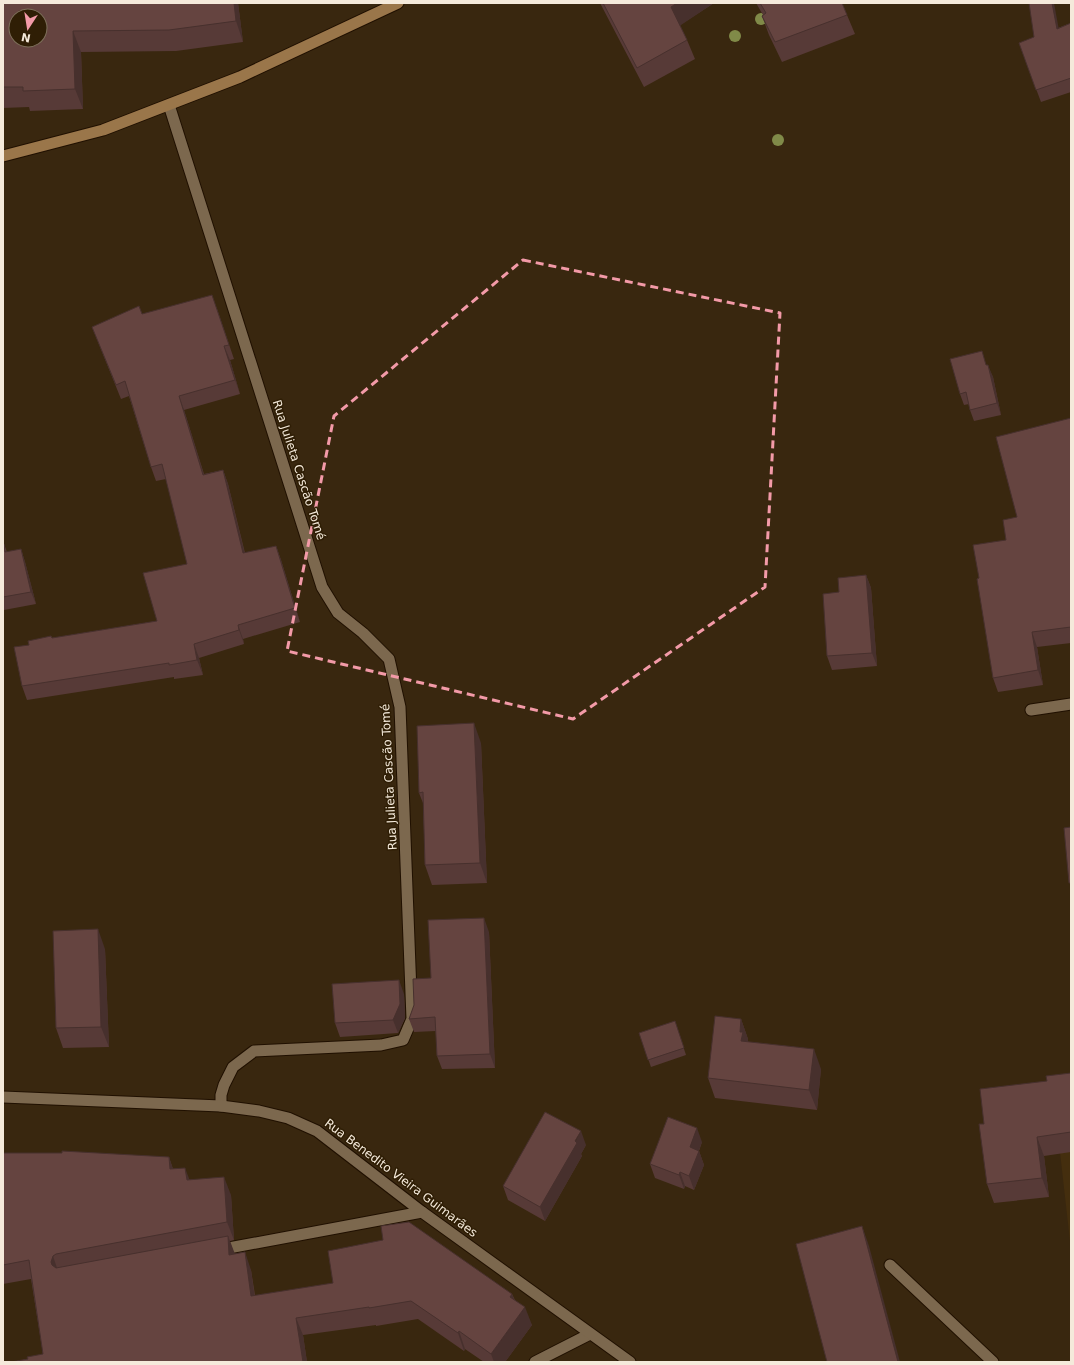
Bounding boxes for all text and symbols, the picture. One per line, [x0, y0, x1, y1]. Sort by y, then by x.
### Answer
north arrow [8, 8, 48, 48]
text: N [20, 30, 32, 45]
street label: Rua Julieta Cascão Tomé [270, 398, 328, 542]
street label: Rua Julieta Cascão Tomé [378, 704, 400, 850]
street label: Rua Benedito Vieira Guimarães [322, 1116, 480, 1240]

